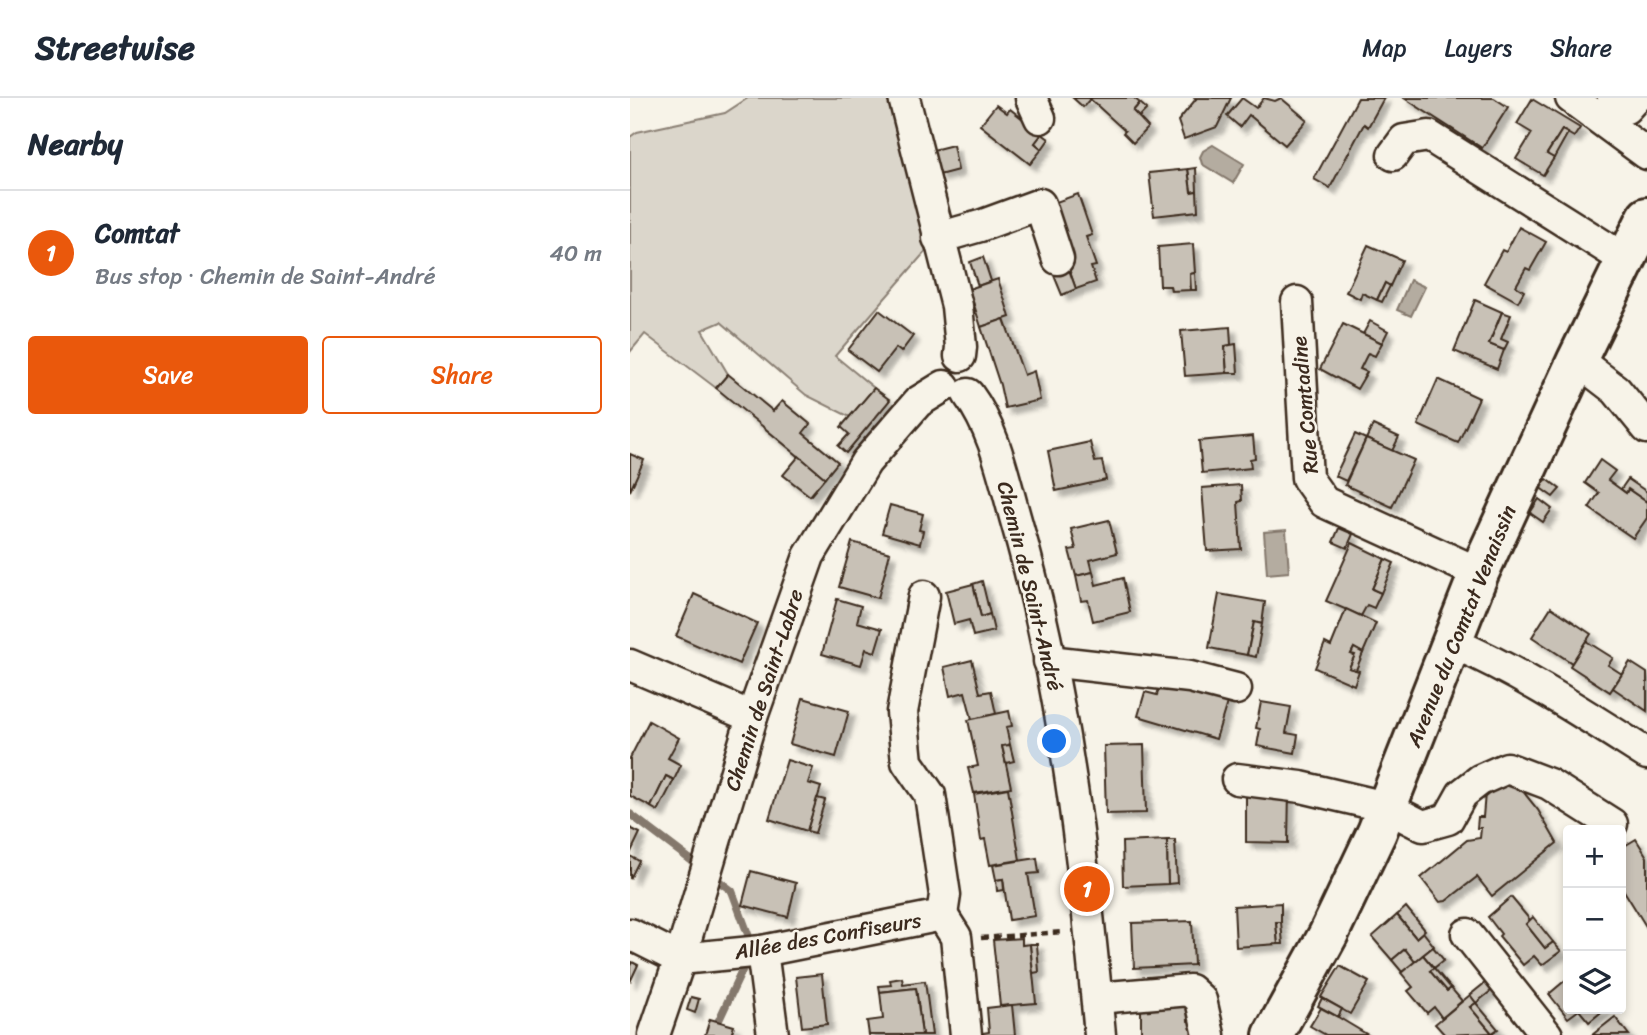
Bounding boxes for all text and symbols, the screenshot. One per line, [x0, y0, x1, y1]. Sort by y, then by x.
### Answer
text: Streetwise [35, 19, 195, 77]
text: Map [1362, 27, 1407, 69]
text: Layers [1445, 27, 1512, 69]
text: Share [1550, 27, 1612, 69]
text: Nearby [28, 117, 123, 171]
text: Comtat [95, 210, 179, 256]
text: 1 [46, 233, 56, 274]
text: 40 m [549, 233, 602, 274]
text: Bus stop · Chemin de Saint-André [95, 256, 436, 297]
street label: Rue Comtadine [1280, 335, 1330, 475]
button: Save [28, 336, 308, 414]
button: Share [322, 336, 602, 414]
street label: Chemin de Saint-André [986, 477, 1074, 695]
street label: Avenue du Comtat Venaissin [1395, 499, 1527, 754]
street label: Chemin de Saint-Labre [713, 584, 815, 796]
your location [1037, 724, 1071, 758]
map controls [1563, 825, 1626, 1014]
button: + [1563, 825, 1626, 888]
pin: 1 [1064, 863, 1110, 915]
button: − [1563, 888, 1626, 951]
street label: Allée des Confiseurs [731, 901, 925, 971]
button: layers [1563, 951, 1626, 1014]

